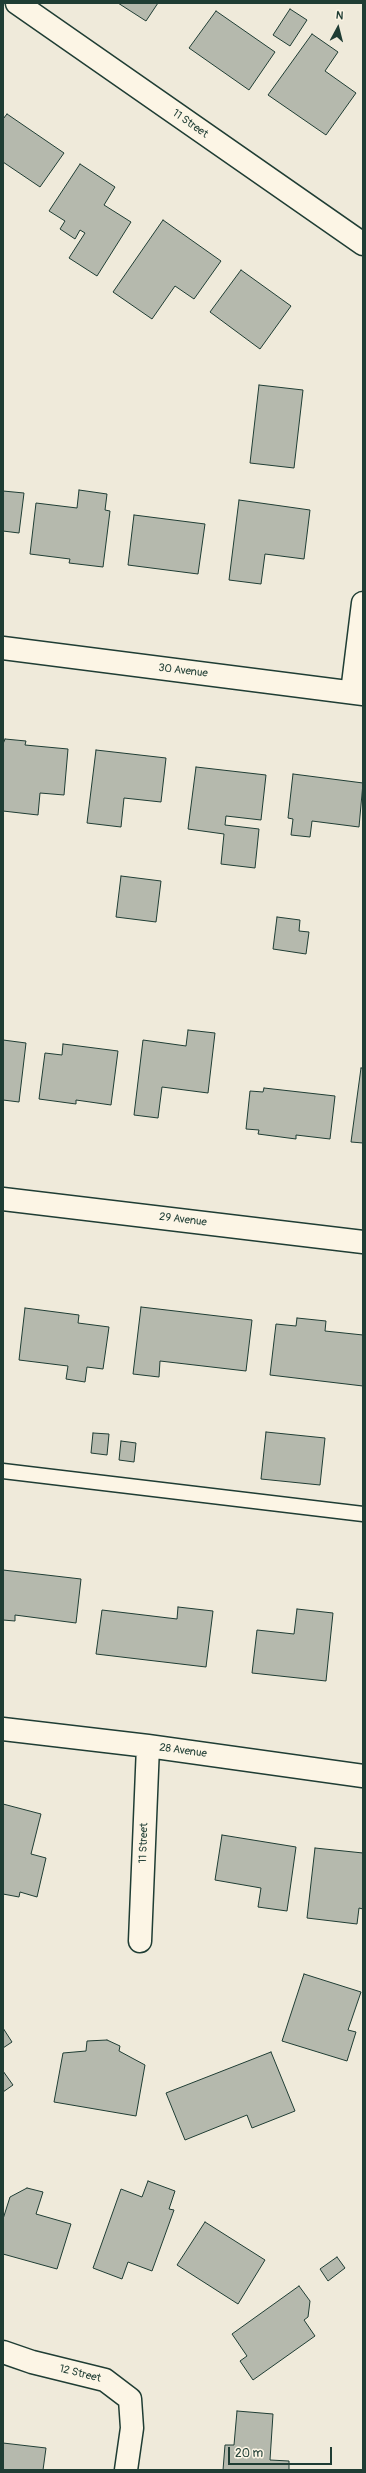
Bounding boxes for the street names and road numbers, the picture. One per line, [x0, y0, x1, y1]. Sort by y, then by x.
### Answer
street label: 11 Street [169, 107, 211, 141]
street label: 30 Avenue [157, 661, 209, 681]
street label: 29 Avenue [158, 1211, 208, 1229]
street label: 28 Avenue [158, 1741, 208, 1761]
street label: 11 Street [137, 1822, 151, 1864]
street label: 12 Street [58, 2362, 102, 2386]

